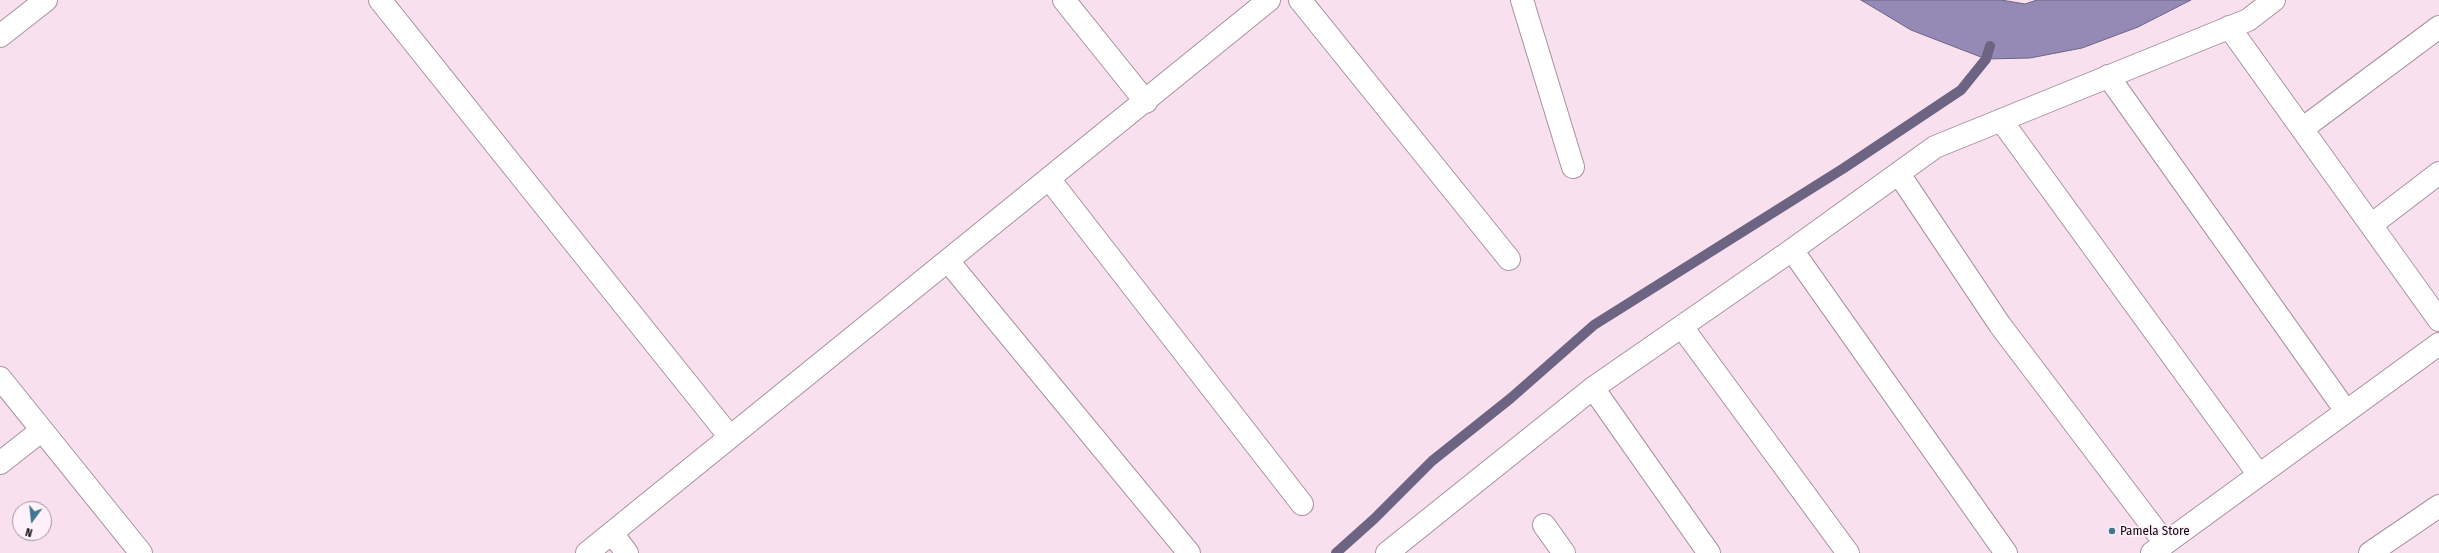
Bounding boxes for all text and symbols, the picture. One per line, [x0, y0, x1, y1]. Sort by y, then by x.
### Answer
north arrow [12, 501, 52, 541]
place label: Pamela Store [2120, 523, 2190, 539]
text: N [24, 525, 34, 539]
marker: Pamela Store [2107, 526, 2117, 536]

